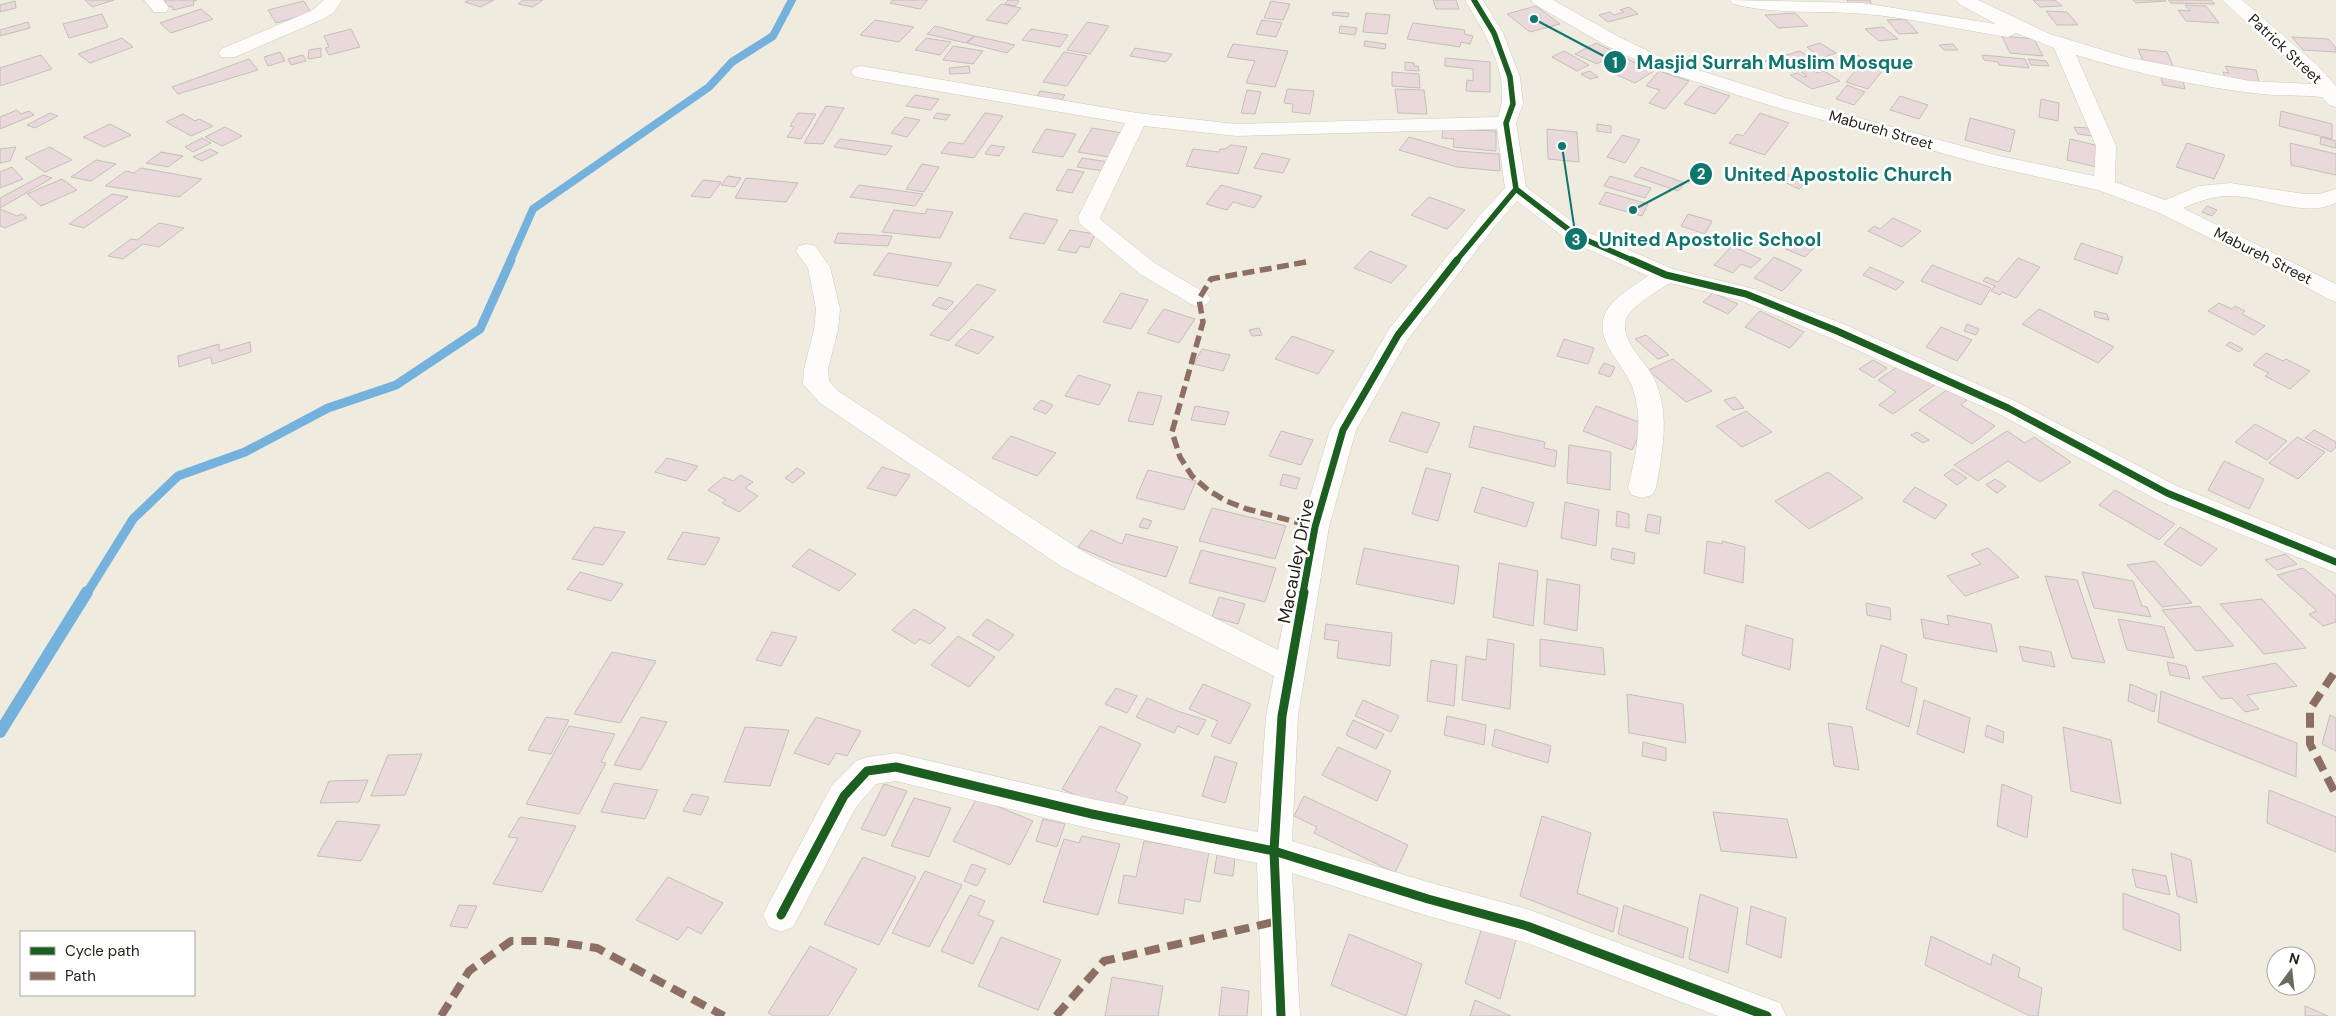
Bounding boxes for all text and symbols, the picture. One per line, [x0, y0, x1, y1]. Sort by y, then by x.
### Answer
street label: Patrick Street [2244, 10, 2326, 88]
callout: Masjid Surrah Muslim Mosque [1602, 45, 1924, 79]
text: Masjid Surrah Muslim Mosque [1637, 50, 1913, 75]
text: 1 [1612, 53, 1618, 73]
street label: Mabureh Street [1826, 106, 1936, 154]
callout: United Apostolic Church [1689, 157, 1962, 191]
text: United Apostolic Church [1724, 162, 1952, 187]
text: 2 [1697, 164, 1706, 184]
callout: United Apostolic School [1564, 222, 1831, 256]
street label: Mabureh Street [2210, 223, 2316, 289]
text: United Apostolic School [1599, 227, 1821, 252]
text: 3 [1571, 230, 1581, 250]
street label: Macauley Drive [1272, 497, 1320, 625]
legend [20, 931, 195, 996]
text: Cycle path [65, 941, 140, 961]
north arrow [2266, 946, 2316, 996]
text: N [2287, 948, 2302, 968]
text: Path [65, 966, 96, 986]

